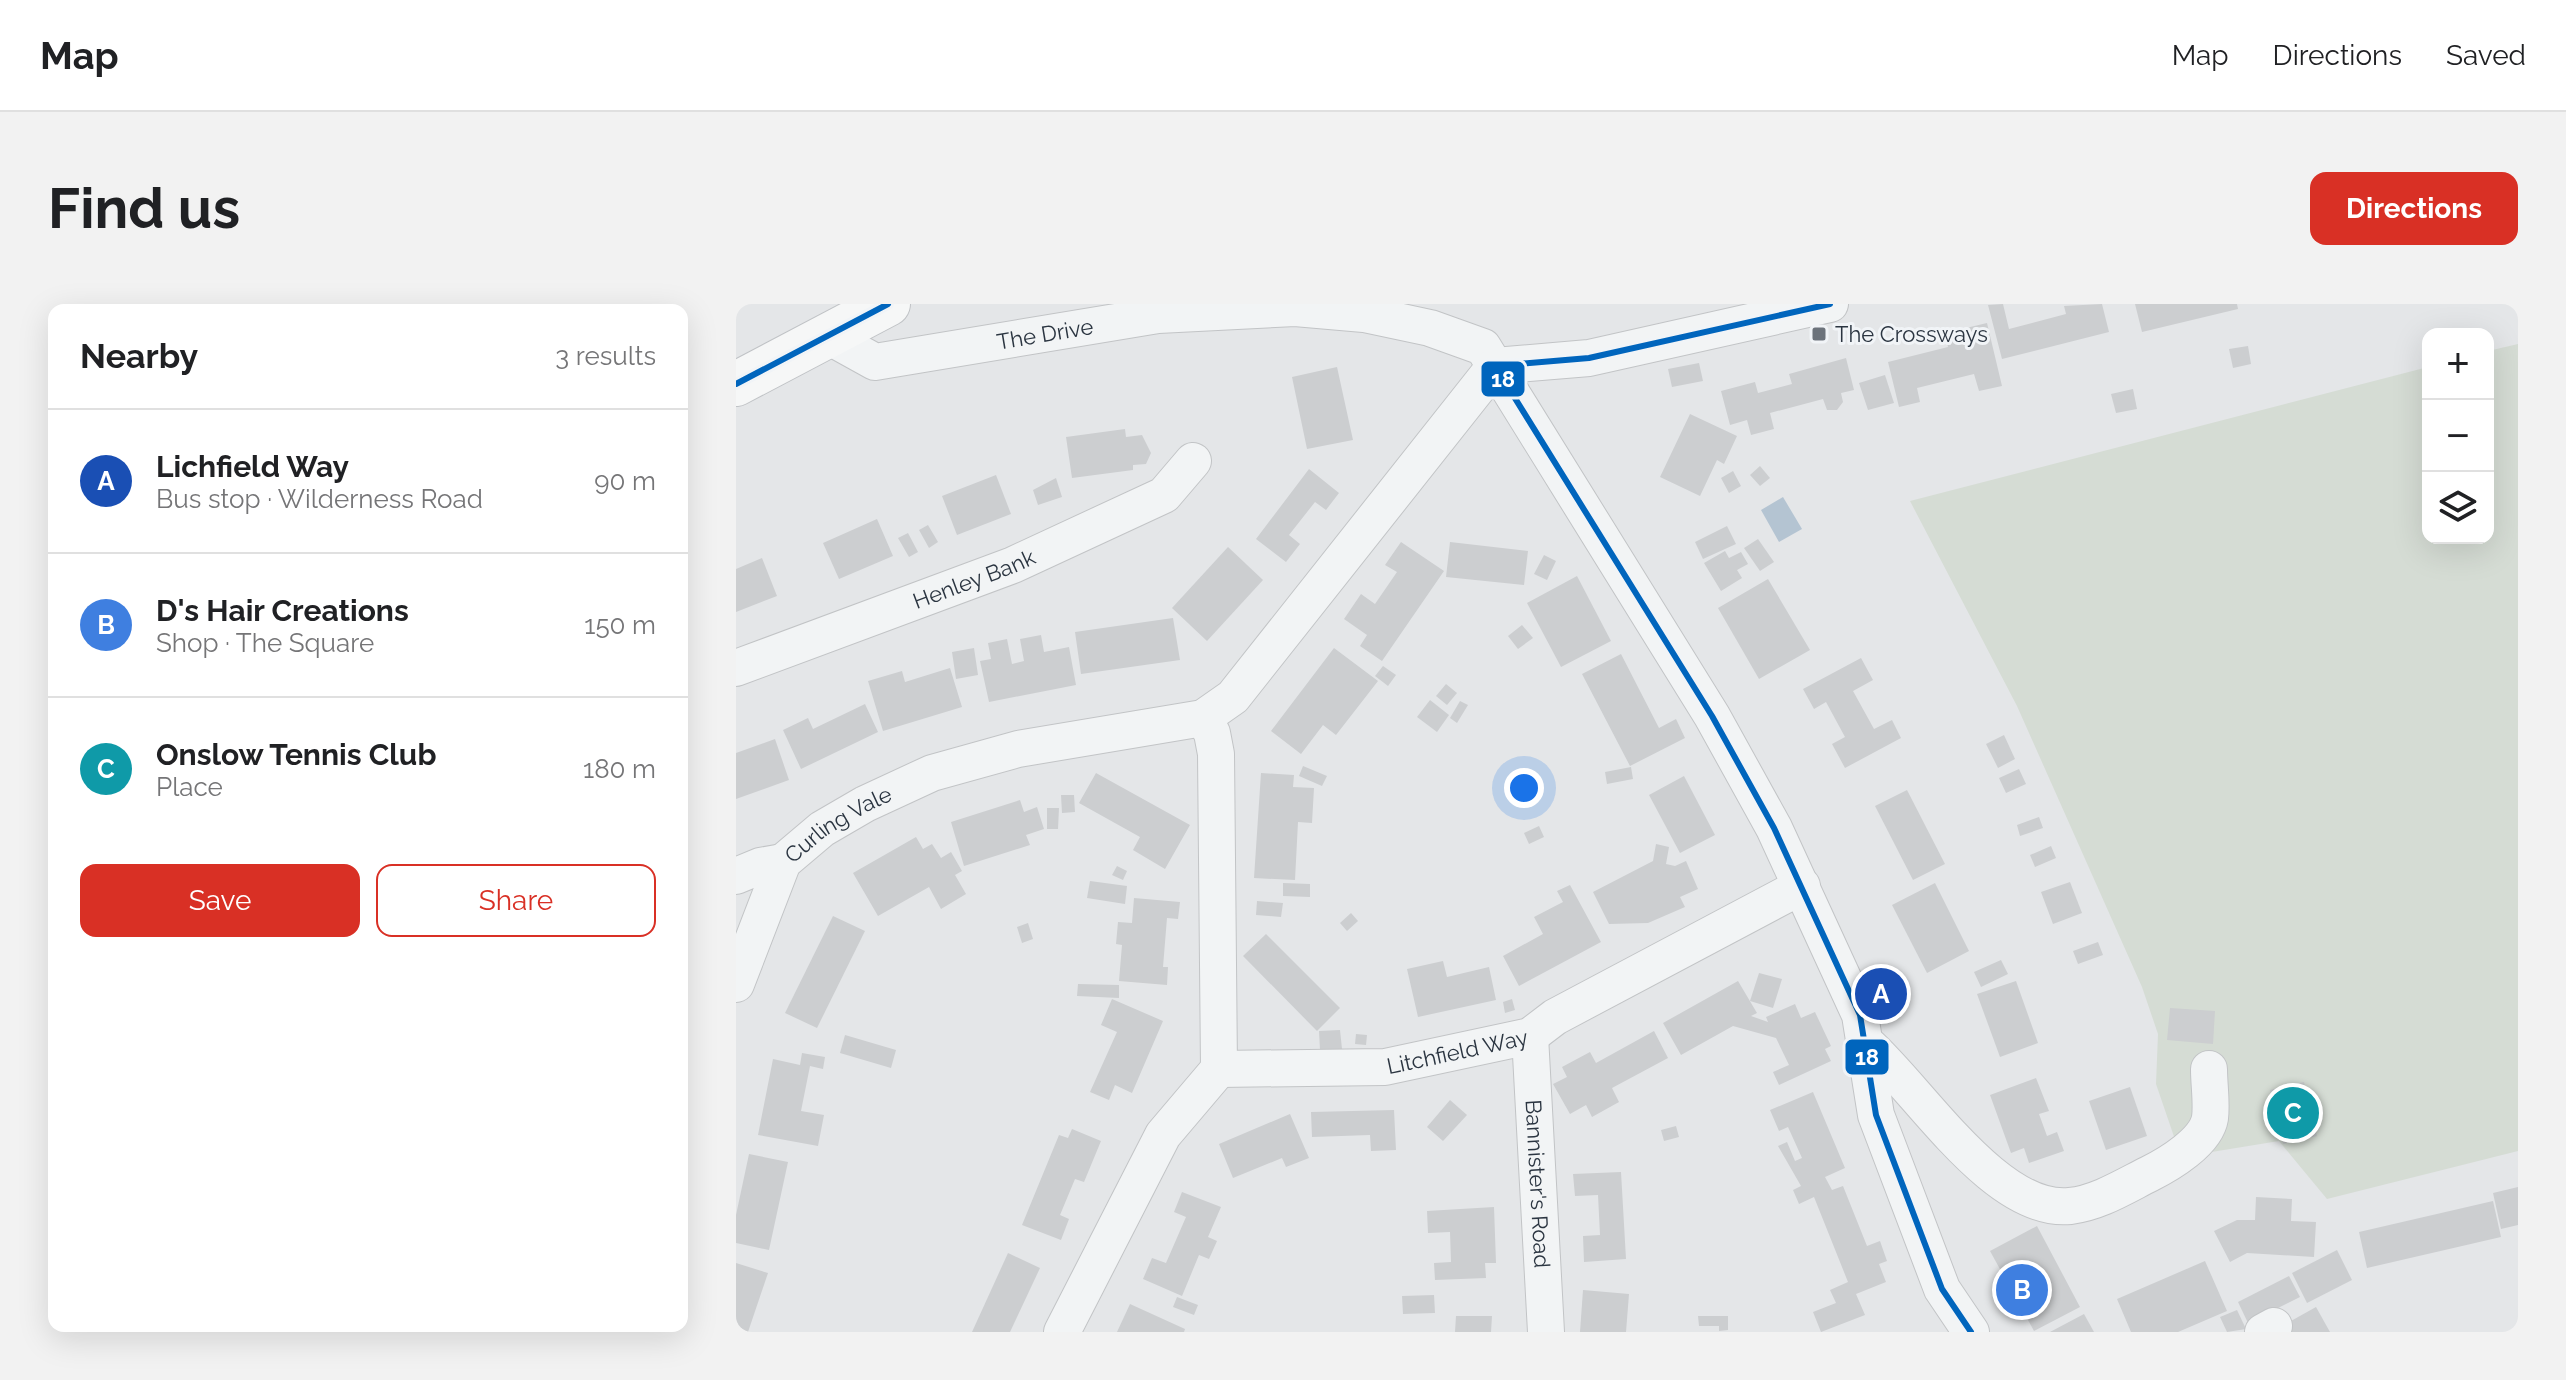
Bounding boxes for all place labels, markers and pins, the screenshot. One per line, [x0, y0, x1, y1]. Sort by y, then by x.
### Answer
place label: The Crossways [1835, 321, 1988, 347]
marker: The Crossways [1810, 325, 1828, 343]
pin: A [1855, 964, 1907, 1024]
pin: C [2267, 1083, 2319, 1143]
pin: B [1996, 1260, 2048, 1320]

